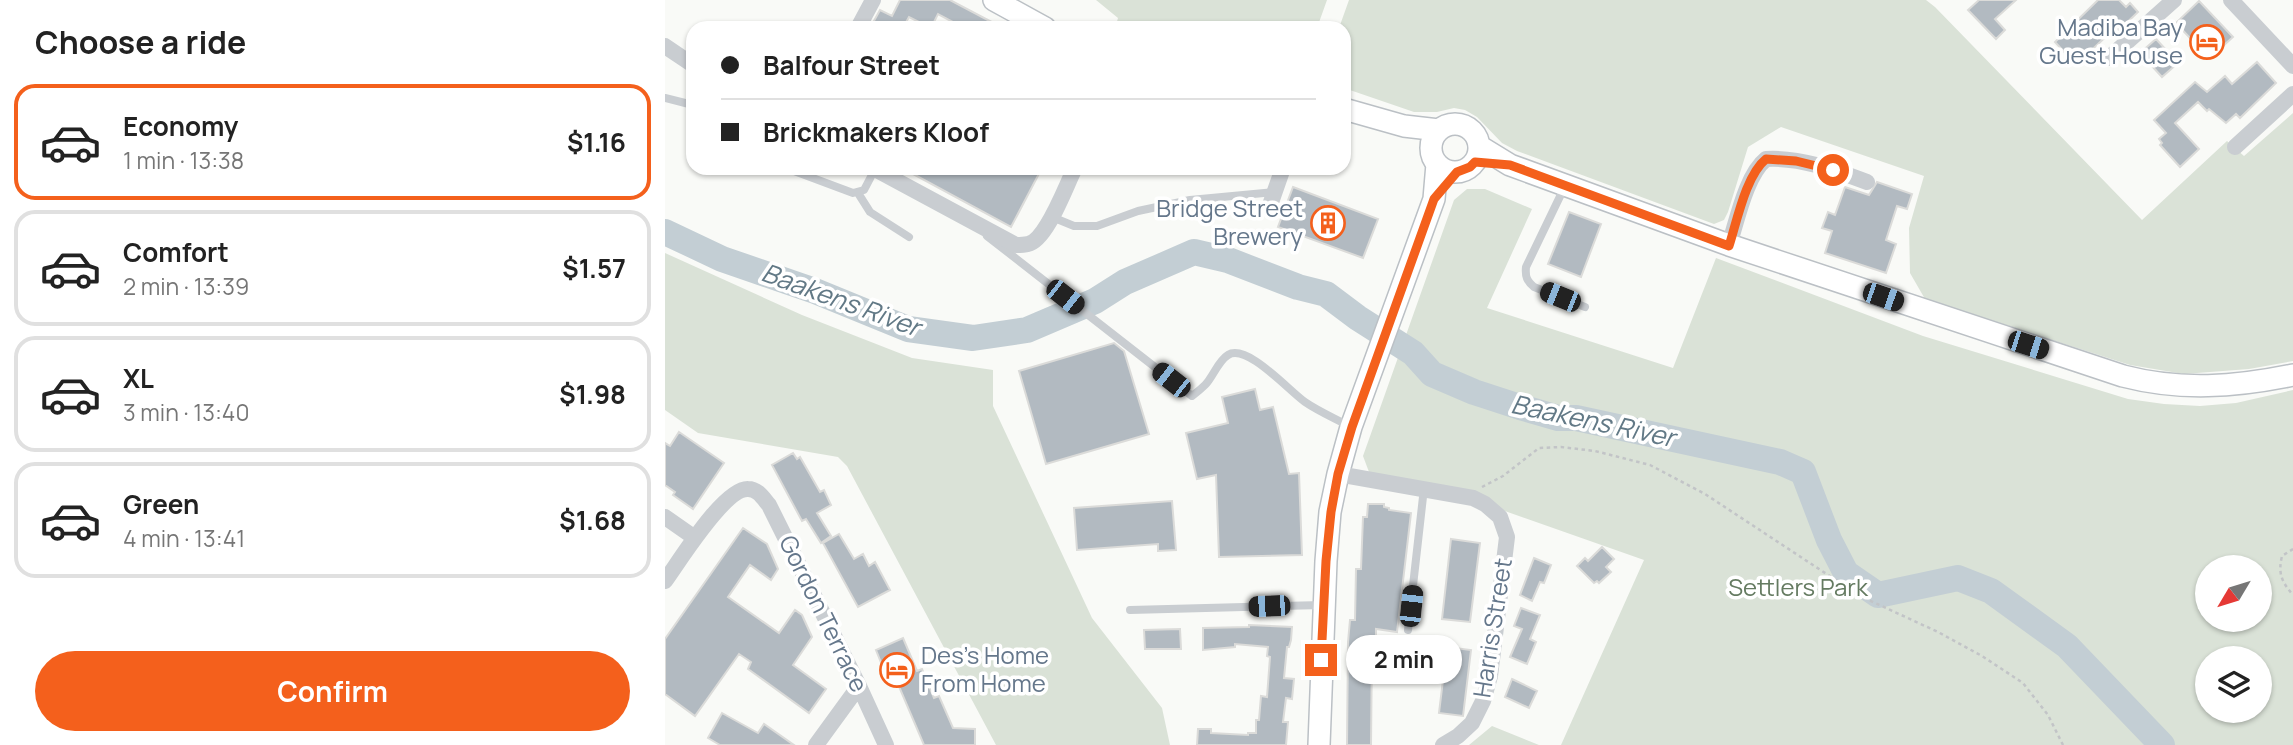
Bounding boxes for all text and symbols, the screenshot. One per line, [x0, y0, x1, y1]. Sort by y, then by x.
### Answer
place label: Madiba Bay Guest House [2039, 10, 2183, 71]
text: Choose a ride [35, 20, 246, 64]
hotel icon: Madiba Bay Guest House [2188, 23, 2226, 61]
text: Balfour Street [763, 47, 940, 83]
text: Economy [123, 108, 238, 144]
icon: car [39, 111, 102, 174]
text: Brickmakers Kloof [763, 114, 989, 150]
text: $1.16 [567, 124, 626, 160]
text: 1 min · 13:38 [123, 144, 244, 176]
route start [1817, 154, 1849, 186]
place label: Bridge Street Brewery [1156, 191, 1303, 252]
building icon: Bridge Street Brewery [1309, 204, 1347, 242]
text: Comfort [123, 234, 229, 270]
icon: car [39, 237, 102, 300]
text: $1.57 [562, 250, 626, 286]
water label: Baakens River [757, 254, 929, 346]
text: 2 min · 13:39 [123, 270, 249, 302]
car [1042, 276, 1089, 318]
car [1537, 279, 1584, 315]
car [1860, 280, 1907, 314]
car [2005, 329, 2052, 361]
car [1148, 359, 1195, 401]
text: XL [123, 360, 154, 396]
icon: car [39, 363, 102, 426]
text: $1.98 [559, 376, 626, 412]
water label: Baakens River [1508, 385, 1682, 456]
text: 3 min · 13:40 [123, 396, 249, 428]
text: Green [123, 486, 199, 522]
icon: car [39, 489, 102, 552]
text: $1.68 [559, 502, 626, 538]
text: 4 min · 13:41 [123, 522, 245, 554]
street label: Gordon Terrace [772, 529, 877, 697]
north arrow [2195, 555, 2271, 632]
map controls [2195, 555, 2272, 723]
street label: Harris Street [1464, 556, 1519, 700]
park label: Settlers Park [1728, 570, 1869, 603]
car [1399, 584, 1424, 628]
car [1248, 595, 1291, 617]
callout: 2 min [1345, 636, 1461, 684]
place label: Des's Home From Home [921, 638, 1049, 699]
text: 2 min [1374, 643, 1434, 675]
route end [1305, 644, 1337, 676]
button: layers [2195, 646, 2272, 723]
button: Confirm [35, 651, 630, 731]
hotel icon: Des's Home From Home [878, 651, 916, 689]

